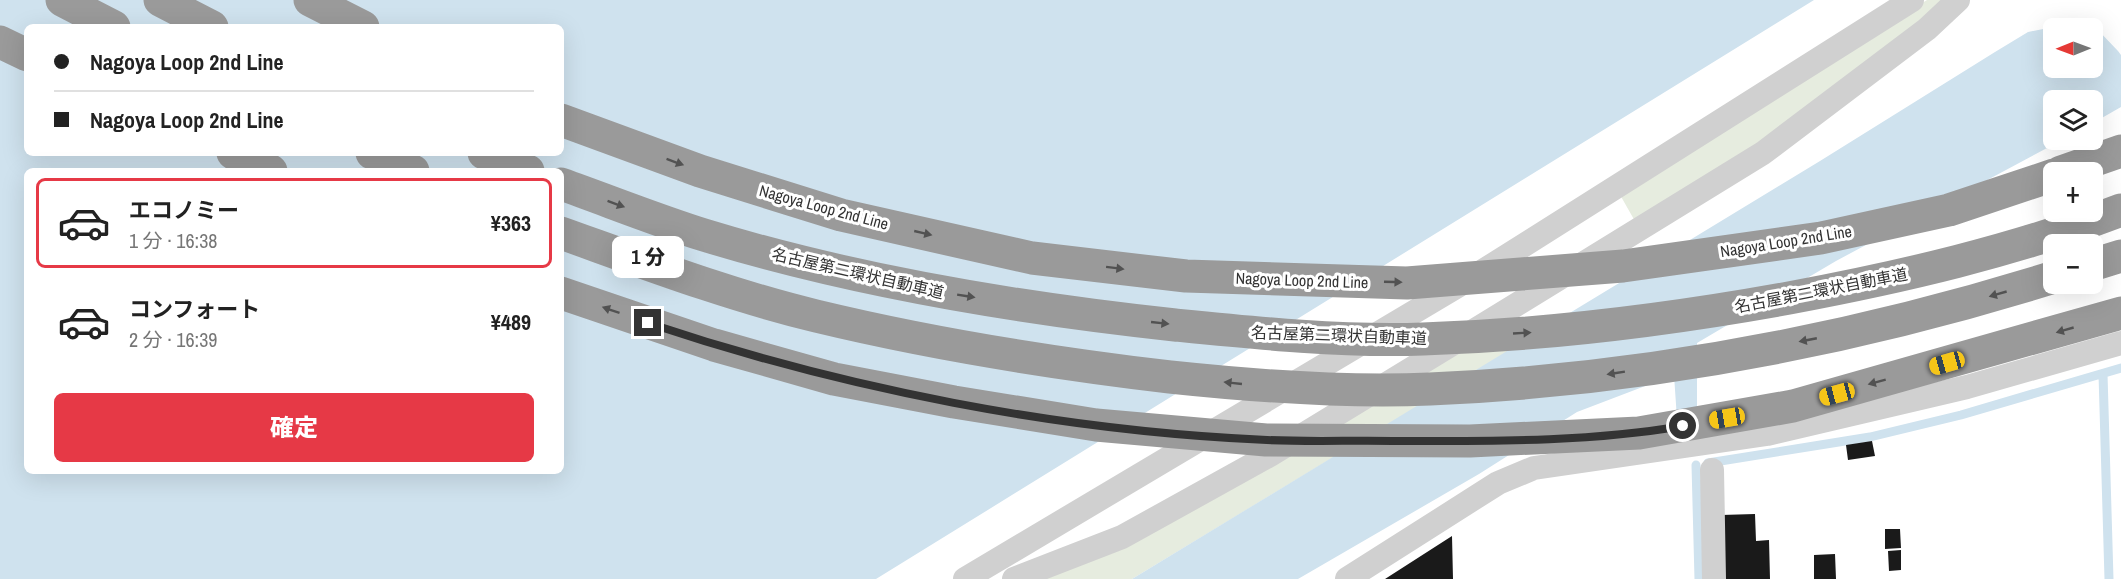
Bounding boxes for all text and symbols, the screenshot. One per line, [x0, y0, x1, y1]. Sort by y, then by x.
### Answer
north arrow [2043, 18, 2103, 78]
map controls [2043, 18, 2103, 294]
text: Nagoya Loop 2nd Line [90, 47, 283, 77]
button: layers [2043, 90, 2103, 150]
text: Nagoya Loop 2nd Line [90, 105, 283, 135]
one-way arrow [666, 158, 684, 167]
button: + [2043, 162, 2103, 222]
street label: Nagoya Loop 2nd Line [757, 179, 891, 235]
text: エコノミー [129, 195, 239, 225]
icon: car [57, 196, 111, 250]
one-way arrow [607, 199, 625, 209]
text: ¥363 [491, 208, 531, 238]
street label: Nagoya Loop 2nd Line [1719, 220, 1853, 262]
text: 1 分 · 16:38 [129, 227, 217, 254]
one-way arrow [914, 229, 933, 238]
button: − [2043, 234, 2103, 294]
callout: 1 分 [612, 236, 684, 278]
street label: 名古屋第二環状自動車道 [770, 242, 946, 304]
text: 1 分 [631, 243, 665, 270]
street label: 名古屋第二環状自動車道 [1733, 262, 1909, 318]
one-way arrow [1105, 263, 1124, 272]
street label: Nagoya Loop 2nd Line [1235, 267, 1369, 293]
one-way arrow [1383, 278, 1402, 287]
one-way arrow [1988, 290, 2006, 299]
one-way arrow [957, 292, 976, 301]
text: コンフォート [129, 294, 260, 324]
icon: car [57, 295, 111, 349]
one-way arrow [602, 305, 620, 315]
text: ¥489 [491, 307, 531, 337]
route end [634, 309, 661, 336]
one-way arrow [1150, 318, 1169, 328]
street label: 名古屋第二環状自動車道 [1251, 321, 1427, 349]
text: 2 分 · 16:39 [129, 326, 217, 353]
one-way arrow [2056, 326, 2074, 335]
one-way arrow [1512, 329, 1531, 338]
one-way arrow [1798, 336, 1817, 345]
car [1927, 349, 1967, 377]
one-way arrow [1606, 368, 1625, 377]
one-way arrow [1868, 378, 1886, 388]
one-way arrow [1223, 379, 1242, 388]
car [1817, 381, 1857, 407]
button: 確定 [54, 393, 534, 462]
car [1708, 406, 1746, 430]
route start [1669, 412, 1696, 439]

